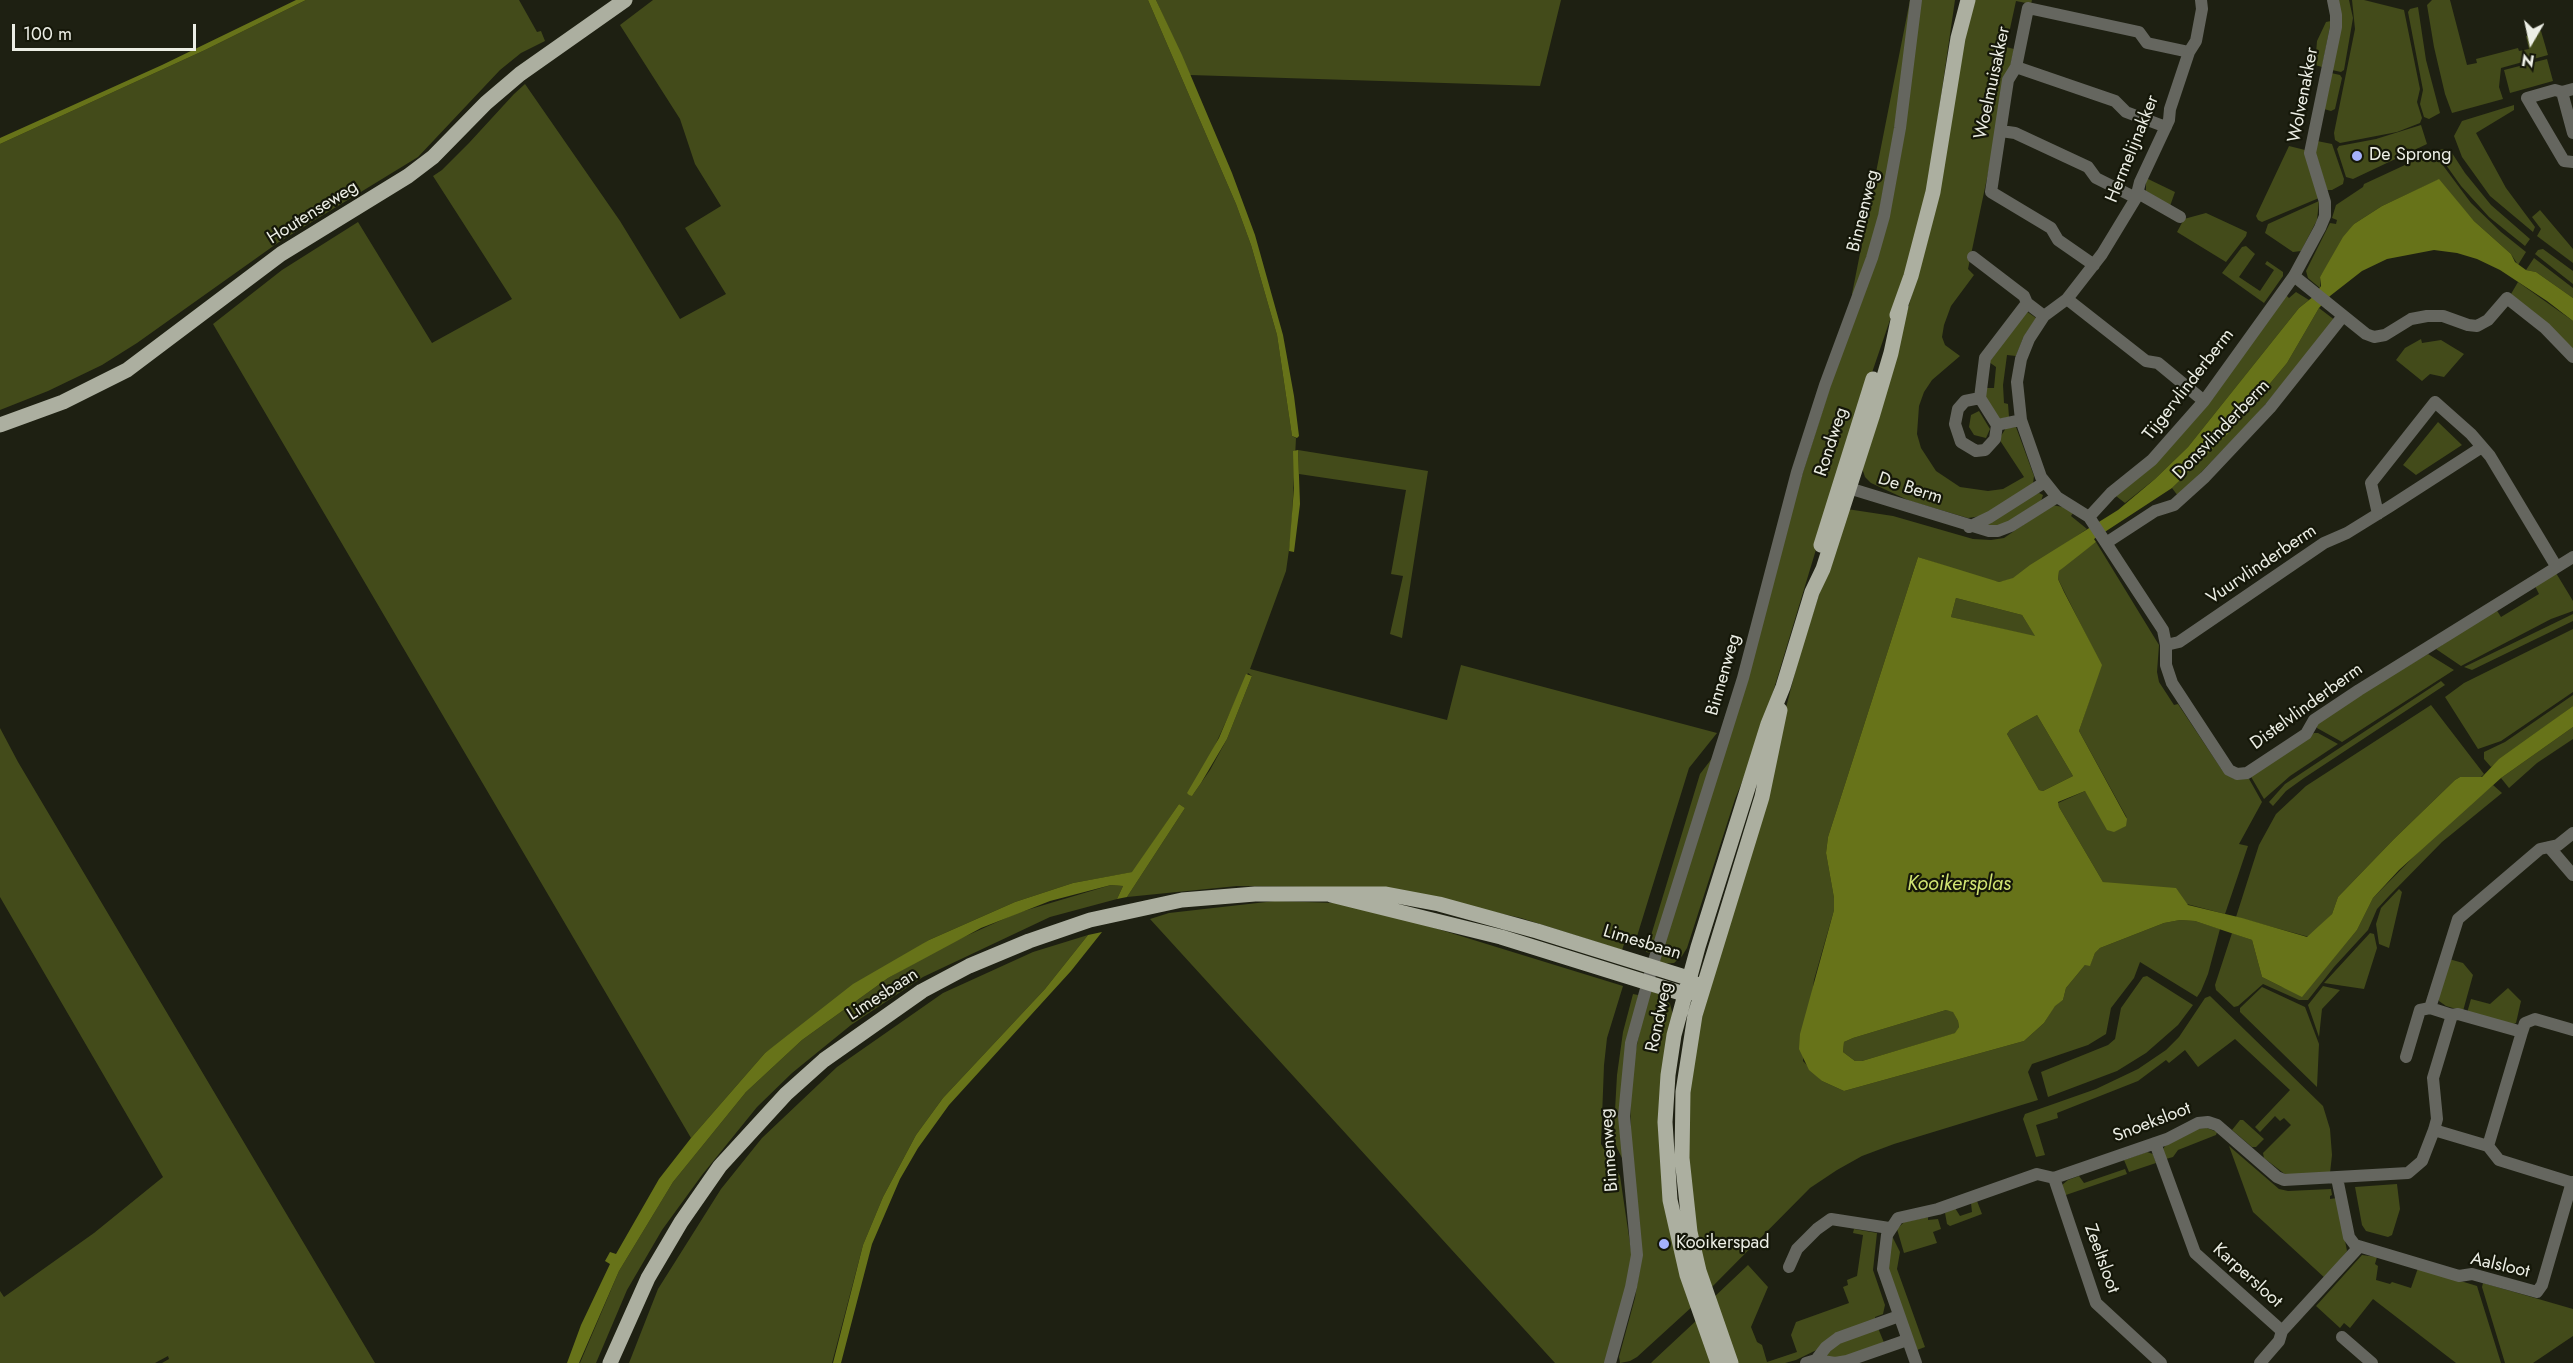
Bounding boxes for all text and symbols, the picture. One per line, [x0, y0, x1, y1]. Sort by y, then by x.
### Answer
scale bar [15, 12, 200, 50]
north arrow [2501, 12, 2561, 72]
text: 100 m [23, 21, 72, 47]
street label: Woelmuisakker [1971, 25, 2015, 141]
street label: Wolvenakker [2284, 46, 2324, 144]
text: N [2520, 48, 2536, 73]
street label: Hermelijnakker [2102, 92, 2164, 206]
place label: De Sprong [2369, 145, 2451, 167]
marker: De Sprong [2350, 149, 2364, 163]
street label: Binnenweg [1843, 168, 1885, 254]
street label: Houtenseweg [264, 177, 362, 249]
street label: Tijgervlinderberm [2139, 325, 2239, 445]
street label: Donsvlinderberm [2169, 376, 2275, 484]
street label: Rondweg [1811, 405, 1853, 479]
street label: De Berm [1875, 468, 1945, 510]
street label: Vuurvlinderberm [2203, 520, 2321, 610]
street label: Binnenweg [1702, 632, 1746, 718]
street label: Distelvlinderberm [2247, 659, 2367, 755]
water label: Kooikersplas [1907, 873, 2011, 897]
street label: Limesbaan [1600, 921, 1684, 965]
street label: Limesbaan [843, 964, 923, 1026]
street label: Rondweg [1642, 980, 1678, 1054]
street label: Snoeksloot [2110, 1098, 2194, 1148]
street label: Binnenweg [1596, 1107, 1624, 1193]
street label: Zeeltsloot [2079, 1222, 2123, 1296]
place label: Kooikerspad [1676, 1233, 1769, 1255]
marker: Kooikerspad [1657, 1237, 1671, 1251]
street label: Karpersloot [2208, 1239, 2286, 1313]
street label: Aalsloot [2468, 1249, 2532, 1283]

